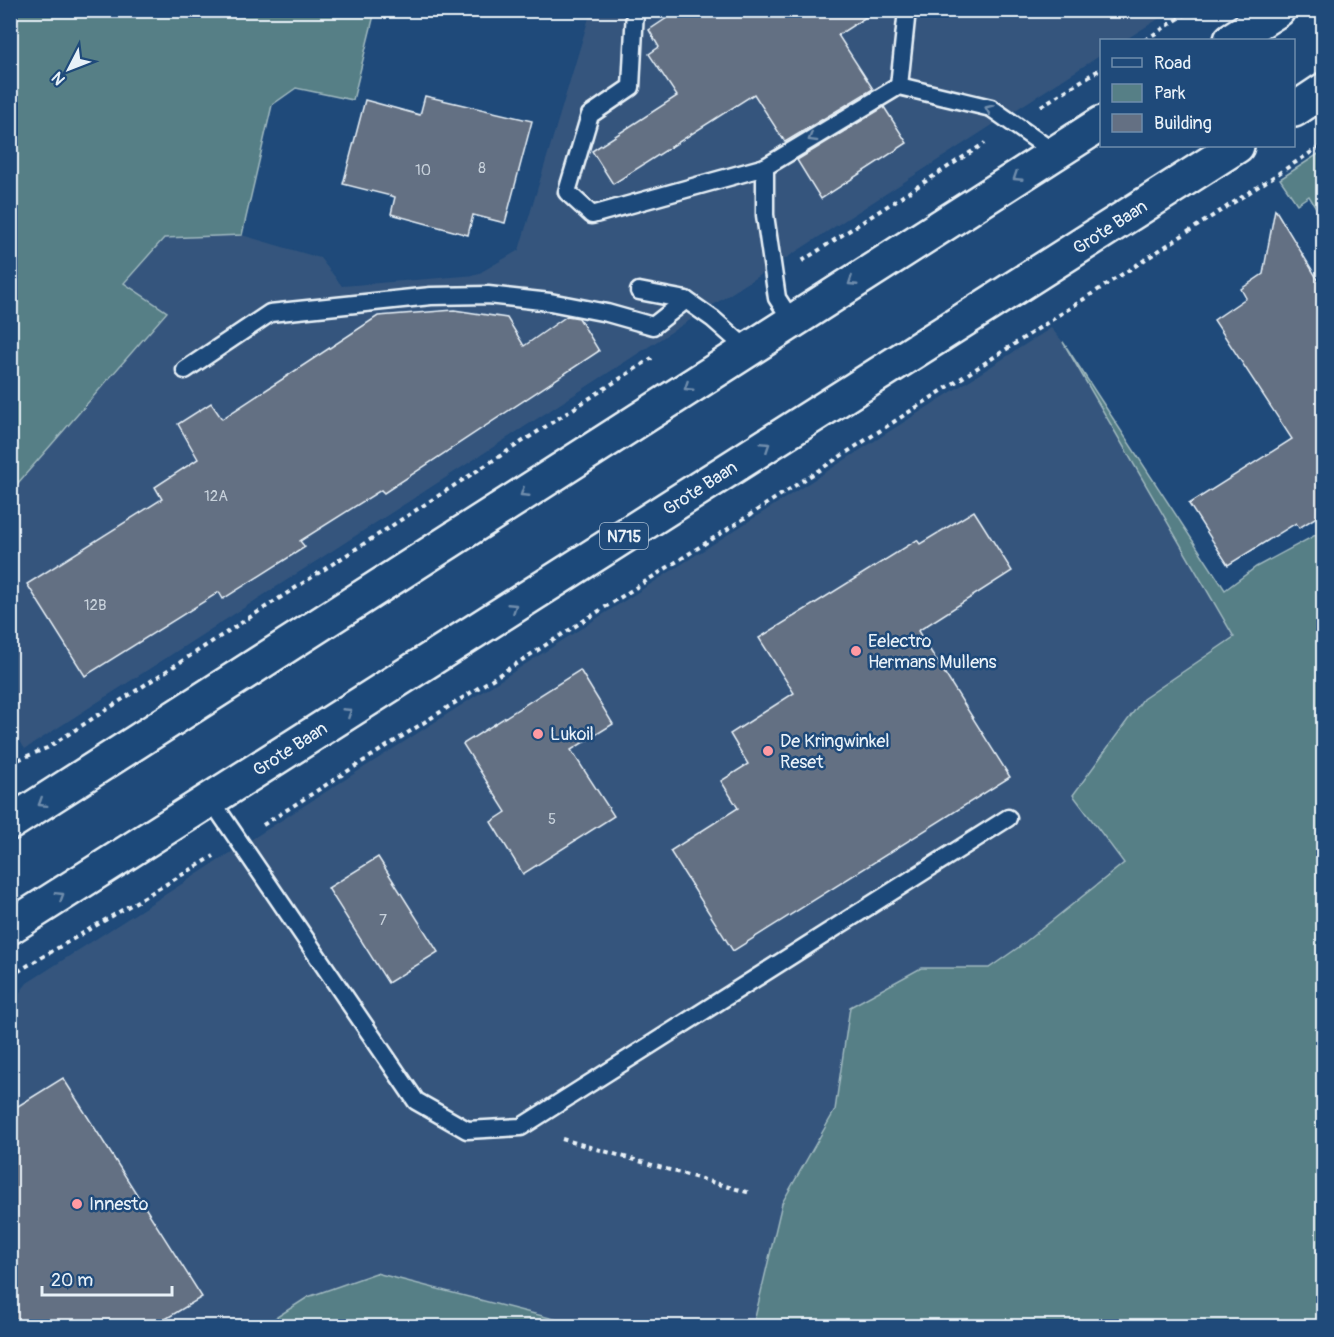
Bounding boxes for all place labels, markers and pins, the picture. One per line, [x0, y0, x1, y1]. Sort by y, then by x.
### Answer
place label: Eelectro Hermans Mullens [868, 630, 997, 674]
marker: Eelectro Hermans Mullens [849, 644, 863, 658]
place label: Lukoil [550, 723, 594, 746]
marker: Lukoil [531, 727, 545, 741]
place label: De Kringwinkel Reset [780, 730, 890, 774]
marker: De Kringwinkel Reset [761, 744, 775, 758]
place label: Innesto [89, 1193, 149, 1216]
marker: Innesto [70, 1197, 84, 1211]

